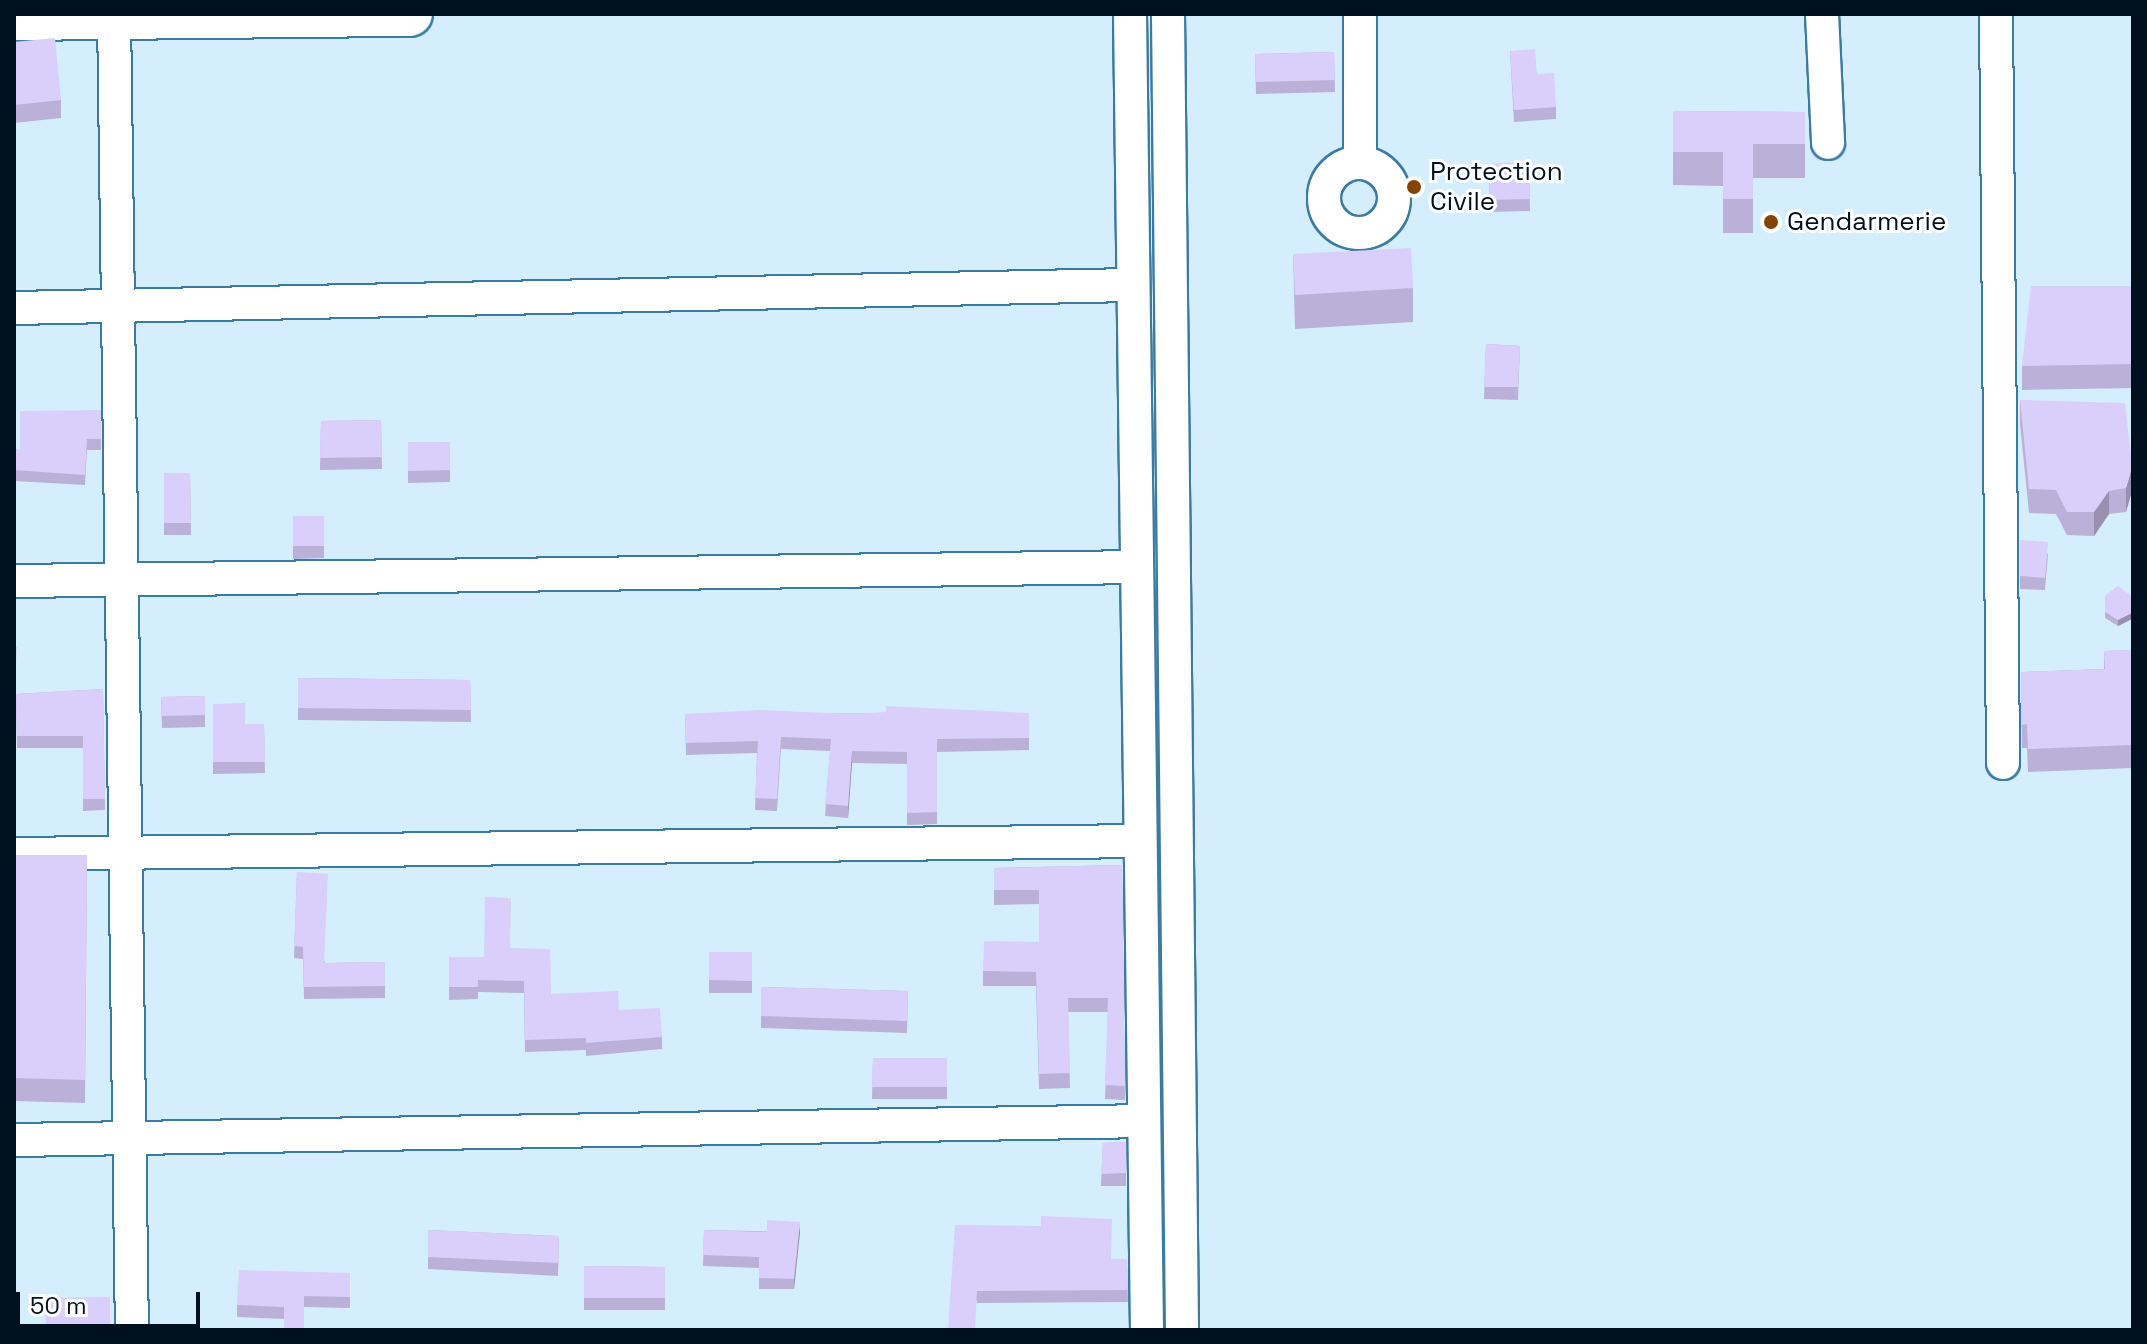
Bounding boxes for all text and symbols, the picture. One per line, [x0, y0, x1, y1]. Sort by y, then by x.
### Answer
place label: Protection Civile [1430, 156, 1563, 218]
marker: Protection Civile [1405, 178, 1423, 196]
place label: Gendarmerie [1787, 206, 1946, 238]
marker: Gendarmerie [1762, 213, 1780, 231]
scale bar [20, 1276, 204, 1326]
text: 50 m [30, 1290, 87, 1321]

